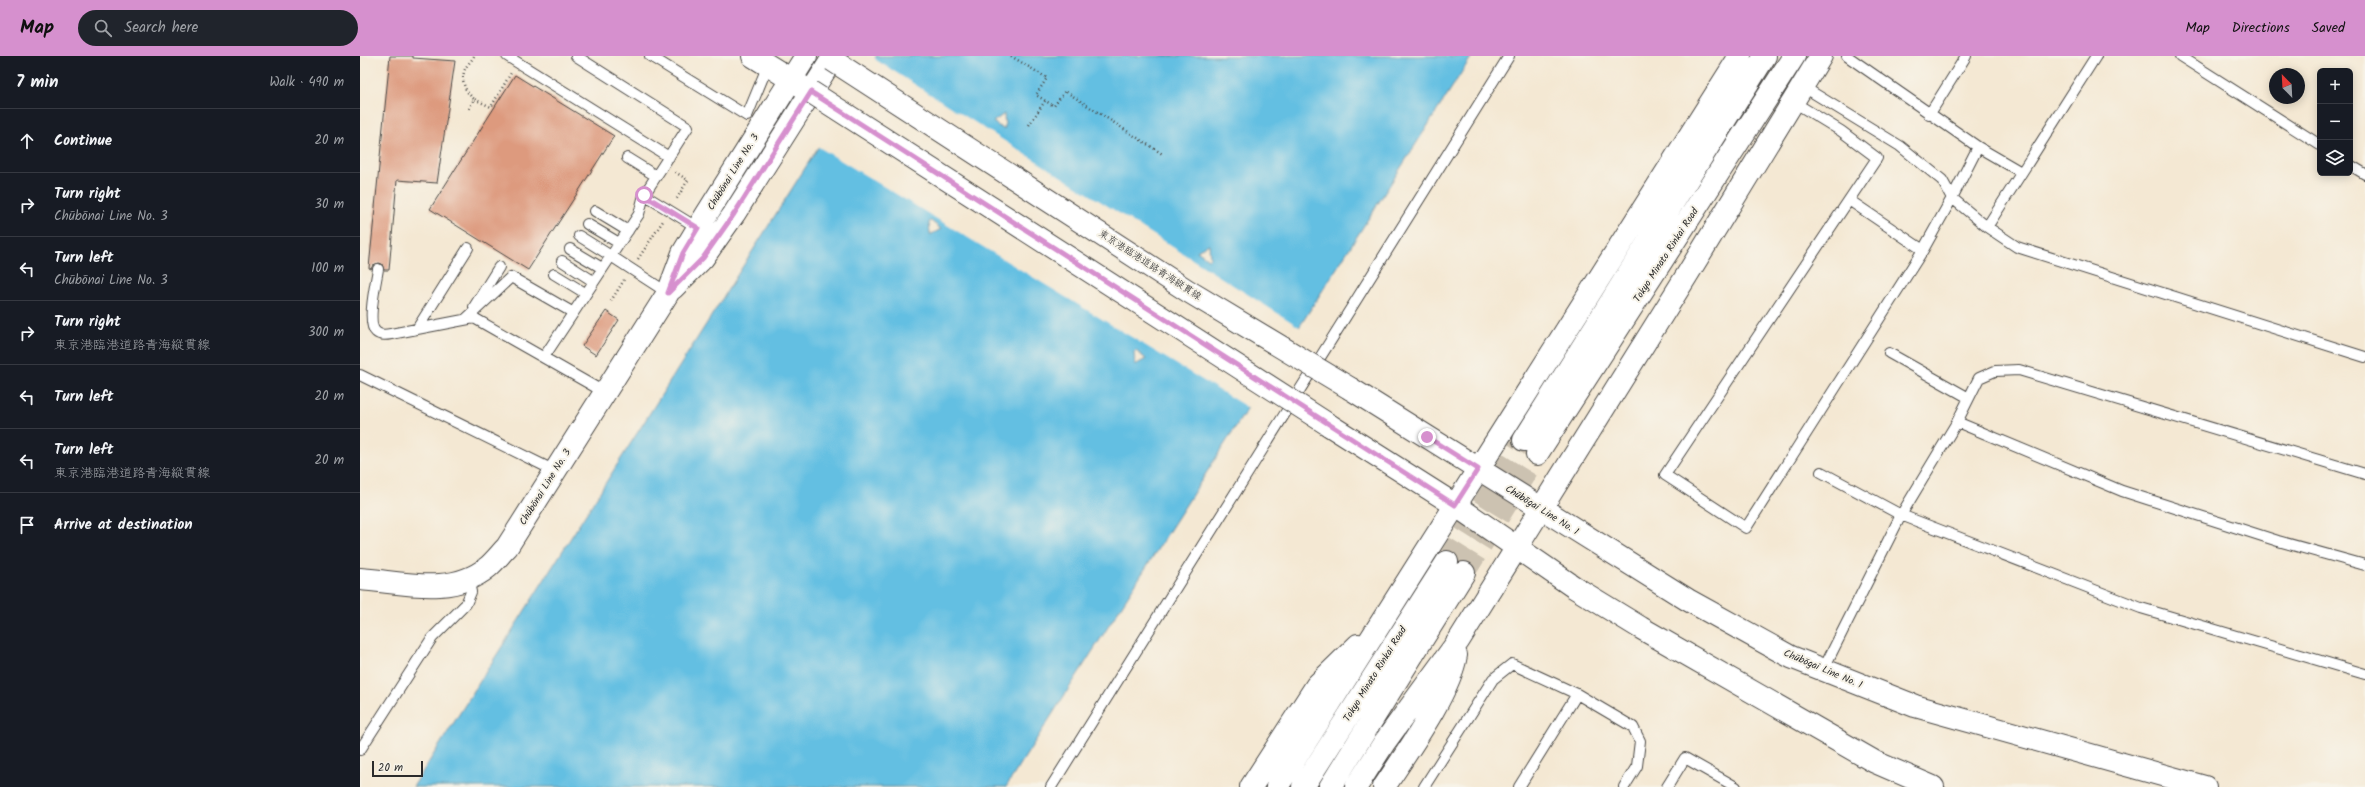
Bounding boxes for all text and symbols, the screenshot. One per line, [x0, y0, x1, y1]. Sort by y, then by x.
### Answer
search box [78, 10, 358, 46]
text: Map [20, 13, 54, 43]
text: Search here [124, 16, 198, 40]
icon: search [92, 17, 114, 39]
text: Map [2185, 17, 2210, 39]
text: Directions [2232, 17, 2290, 39]
text: Saved [2312, 17, 2345, 39]
north arrow [2269, 68, 2305, 104]
map controls [2317, 68, 2353, 176]
button: + [2317, 68, 2353, 104]
text: 7 min [16, 69, 58, 96]
text: Walk · 490 m [269, 72, 344, 93]
button: − [2317, 104, 2353, 140]
text: Continue [54, 129, 112, 153]
icon: ahead [16, 130, 38, 152]
text: 20 m [314, 130, 344, 151]
street label: Chūbōnai Line No. 3 [703, 130, 763, 213]
button: layers [2317, 140, 2353, 176]
text: Turn right [54, 182, 121, 206]
route start [635, 186, 653, 204]
icon: right [16, 194, 38, 216]
text: 30 m [315, 194, 344, 215]
street label: Tokyo Minato Rinkai Road [1629, 204, 1703, 305]
text: Chūbōnai Line No. 3 [54, 206, 168, 227]
street label: 東京港臨港道路青海縦貫線 [1095, 226, 1205, 304]
text: Turn left [54, 246, 114, 270]
icon: left [16, 258, 38, 280]
text: 100 m [311, 258, 344, 279]
text: Chūbōnai Line No. 3 [54, 270, 168, 291]
text: Turn right [54, 310, 121, 334]
icon: right [16, 322, 38, 344]
text: 300 m [308, 322, 344, 343]
text: 東京港臨港道路青海縦貫線 [54, 335, 210, 356]
text: Turn left [54, 385, 114, 409]
icon: left [16, 386, 38, 408]
text: 20 m [314, 386, 344, 407]
route end [1418, 428, 1436, 446]
text: Turn left [54, 438, 114, 462]
street label: Chūbōnai Line No. 3 [515, 445, 575, 528]
icon: left [16, 450, 38, 472]
text: 20 m [314, 450, 344, 471]
text: 東京港臨港道路青海縦貫線 [54, 463, 210, 484]
street label: Chūbōgai Line No. 1 [1502, 481, 1582, 539]
text: Arrive at destination [54, 513, 193, 537]
icon: arrive [16, 514, 38, 536]
street label: Tokyo Minato Rinkai Road [1339, 622, 1411, 725]
street label: Chūbōgai Line No. 1 [1781, 645, 1865, 693]
scale bar [372, 759, 423, 778]
text: 20 m [378, 759, 403, 777]

